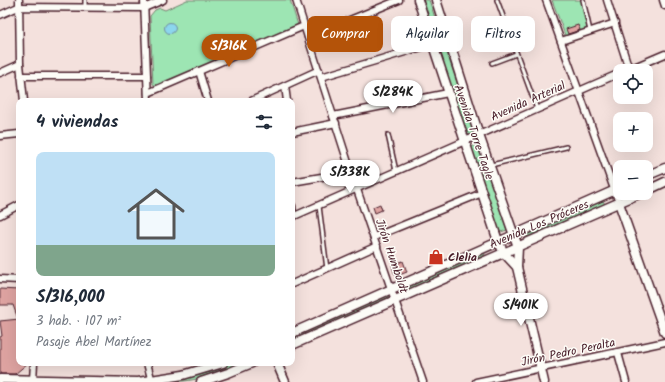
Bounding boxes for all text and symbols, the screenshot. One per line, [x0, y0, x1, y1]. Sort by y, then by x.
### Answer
chip: Comprar [307, 16, 383, 52]
chip: Alquilar [391, 16, 463, 52]
chip: Filtros [471, 16, 535, 52]
pin: S/316K [196, 34, 262, 68]
text: S/316K [211, 36, 247, 57]
map controls [613, 64, 653, 200]
button: locate [613, 64, 653, 104]
street label: Avenida Arterial [488, 76, 569, 126]
pin: S/284K [360, 80, 426, 114]
text: S/284K [372, 82, 414, 103]
street label: Avenida Torre Tagle [448, 82, 499, 183]
text: 4 viviendas [36, 109, 118, 136]
icon: filters [253, 111, 275, 133]
button: + [613, 112, 653, 152]
pin: S/338K [317, 160, 383, 194]
button: − [613, 160, 653, 200]
text: S/338K [330, 162, 370, 183]
icon: home [120, 178, 192, 250]
street label: Avenida Los Próceres [486, 195, 592, 254]
street label: Jirón Humboldt [370, 216, 413, 296]
shop icon: Clelia [427, 248, 445, 266]
place label: Clelia [448, 248, 477, 267]
text: S/316,000 [36, 284, 104, 311]
pin: S/401K [488, 293, 554, 327]
text: S/401K [503, 295, 539, 316]
text: 3 hab. · 107 m² [36, 311, 121, 332]
text: Pasaje Abel Martínez [36, 332, 151, 353]
street label: Jirón Pedro Peralta [519, 333, 617, 372]

